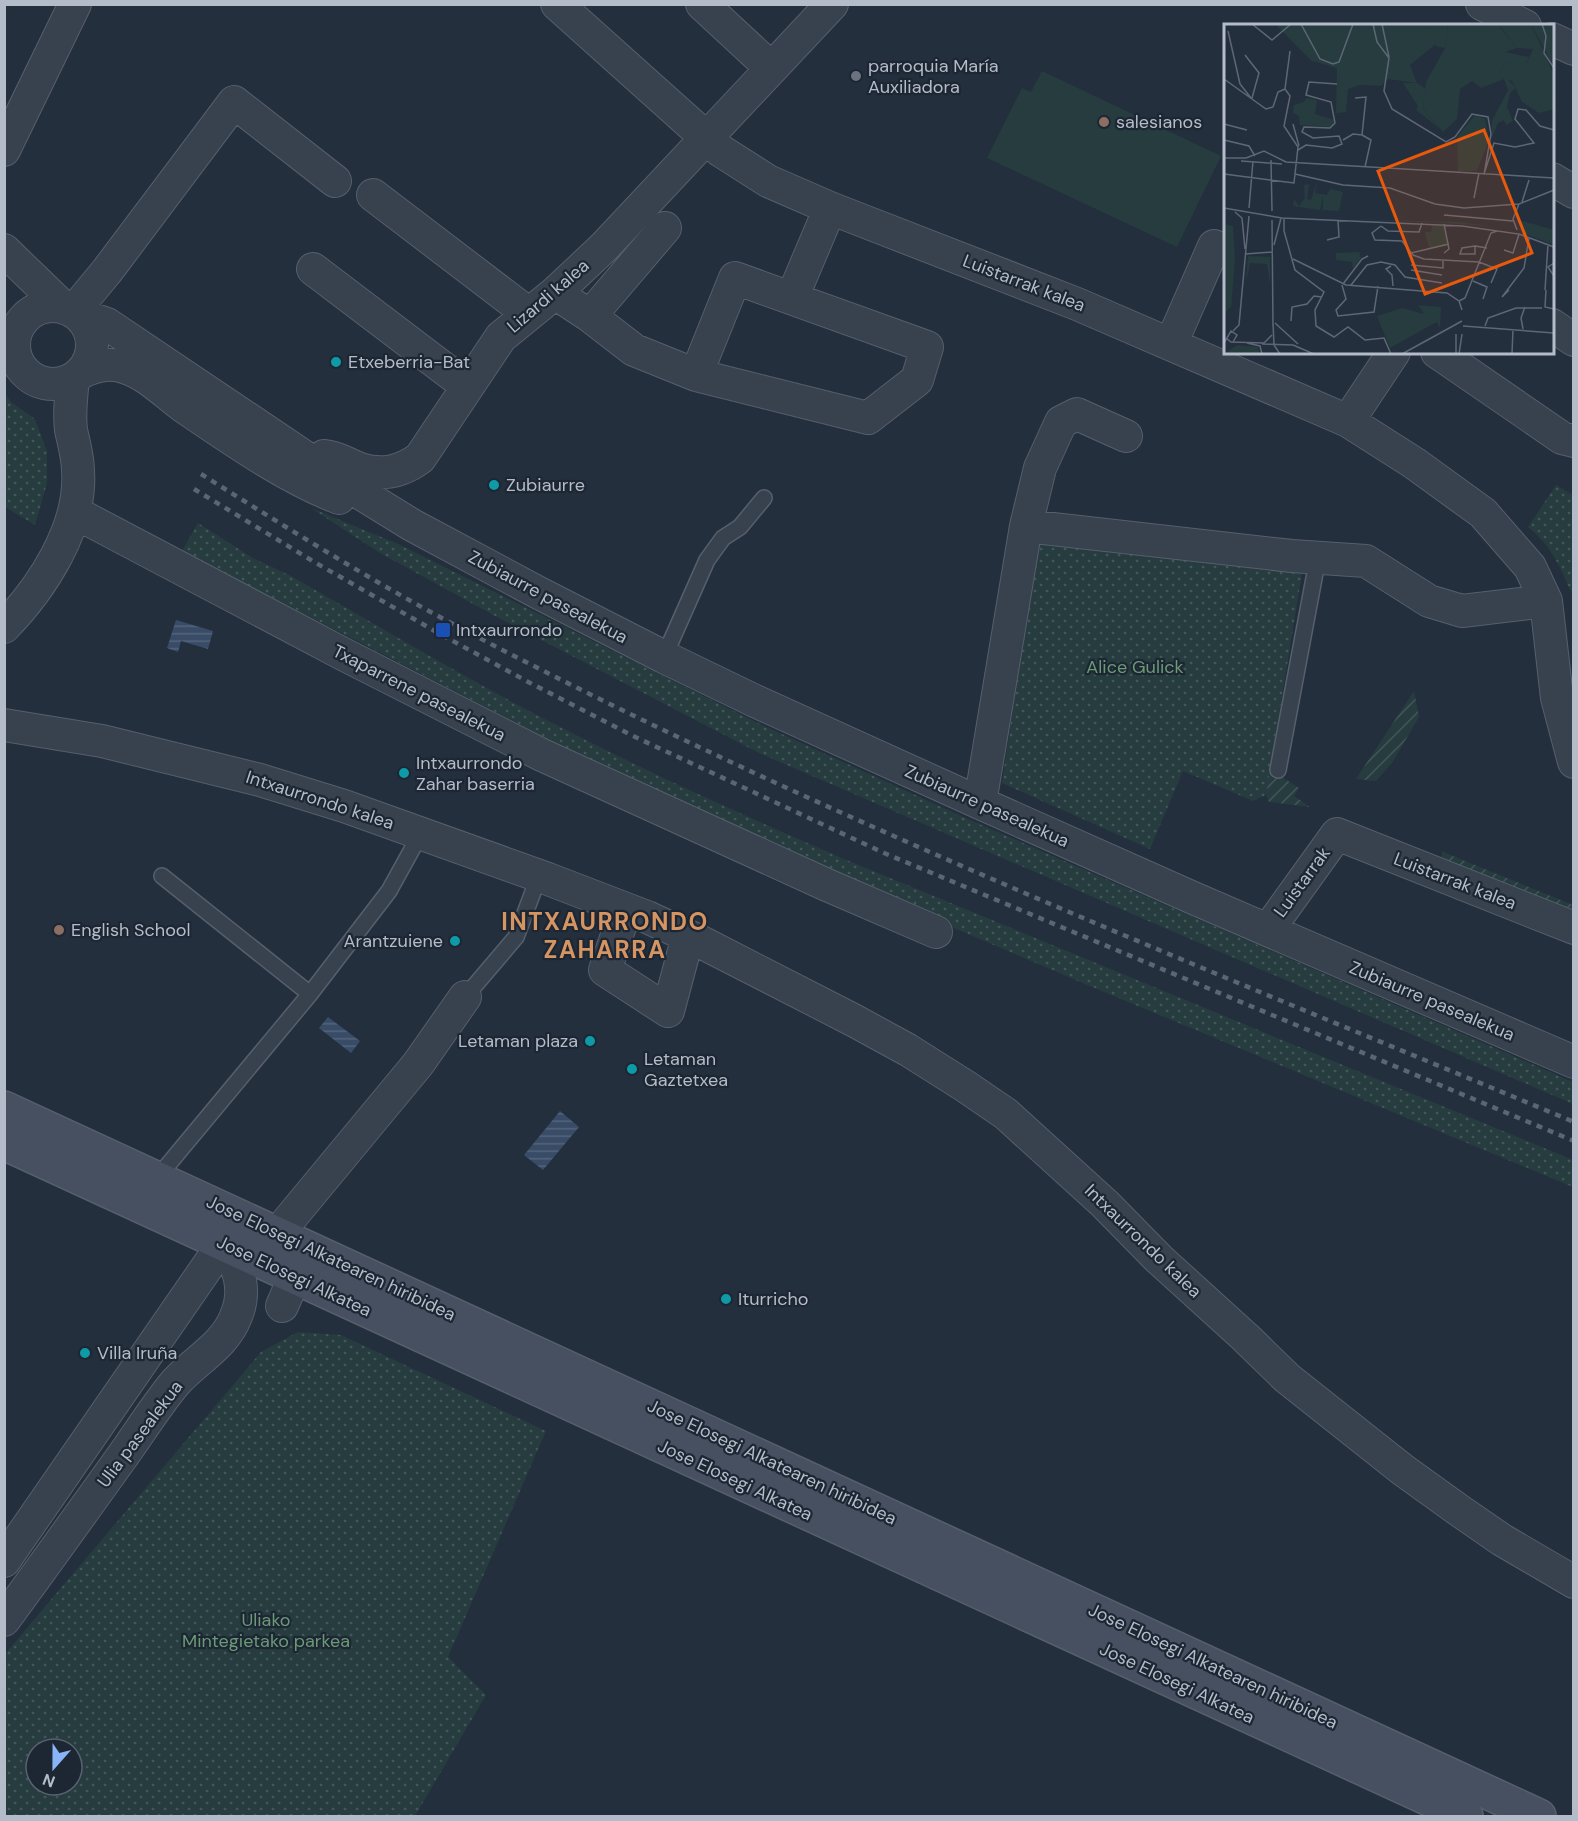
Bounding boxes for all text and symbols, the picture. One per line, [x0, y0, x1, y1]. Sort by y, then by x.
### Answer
inset map [1224, 24, 1554, 354]
place label: parroquia María Auxiliadora [868, 54, 999, 99]
marker: parroquia María Auxiliadora [849, 69, 863, 83]
place label: salesianos [1116, 110, 1202, 134]
marker: salesianos [1097, 115, 1111, 129]
street label: Luistarrak kalea [959, 249, 1089, 317]
street label: Lizardi kalea [502, 254, 594, 338]
place label: Etxeberria-Bat [348, 350, 470, 374]
marker: Etxeberria-Bat [329, 355, 343, 369]
place label: Zubiaurre [506, 473, 585, 497]
marker: Zubiaurre [487, 478, 501, 492]
street label: Zubiaurre pasealekua [464, 545, 632, 649]
place label: Intxaurrondo [456, 618, 563, 642]
marker: Intxaurrondo [434, 621, 452, 639]
street label: Txaparrene pasealekua [328, 639, 510, 747]
park label: Alice Gulick [1086, 655, 1184, 679]
place label: Intxaurrondo Zahar baserria [416, 751, 535, 796]
street label: Zubiaurre pasealekua [901, 759, 1073, 853]
street label: Intxaurrondo kalea [243, 765, 397, 835]
marker: Intxaurrondo Zahar baserria [397, 766, 411, 780]
street label: Luistarrak [1268, 842, 1336, 922]
street label: Luistarrak kalea [1390, 847, 1520, 915]
district label: INTXAURRONDO ZAHARRA [501, 906, 709, 965]
place label: English School [71, 918, 191, 942]
marker: English School [52, 923, 66, 937]
place label: Arantzuiene [344, 929, 443, 953]
marker: Arantzuiene [448, 934, 462, 948]
street label: Zubiaurre pasealekua [1346, 955, 1518, 1047]
place label: Letaman plaza [458, 1029, 578, 1053]
marker: Letaman plaza [583, 1034, 597, 1048]
place label: Letaman Gaztetxea [644, 1047, 728, 1092]
marker: Letaman Gaztetxea [625, 1062, 639, 1076]
street label: Intxaurrondo kalea [1079, 1179, 1207, 1303]
street label: Jose Elosegi Alkatearen hiribidea [203, 1191, 459, 1325]
street label: Jose Elosegi Alkatea [213, 1231, 375, 1321]
place label: Iturricho [738, 1287, 809, 1311]
marker: Iturricho [719, 1292, 733, 1306]
place label: Villa Iruña [97, 1341, 177, 1365]
marker: Villa Iruña [78, 1346, 92, 1360]
street label: Ulia pasealekua [92, 1376, 188, 1492]
street label: Jose Elosegi Alkatearen hiribidea [644, 1395, 900, 1529]
street label: Jose Elosegi Alkatea [654, 1435, 816, 1525]
street label: Jose Elosegi Alkatearen hiribidea [1085, 1599, 1341, 1733]
park label: Uliako Mintegietako parkea [182, 1608, 350, 1653]
street label: Jose Elosegi Alkatea [1096, 1638, 1258, 1728]
north arrow [24, 1737, 84, 1797]
text: N [40, 1769, 58, 1792]

